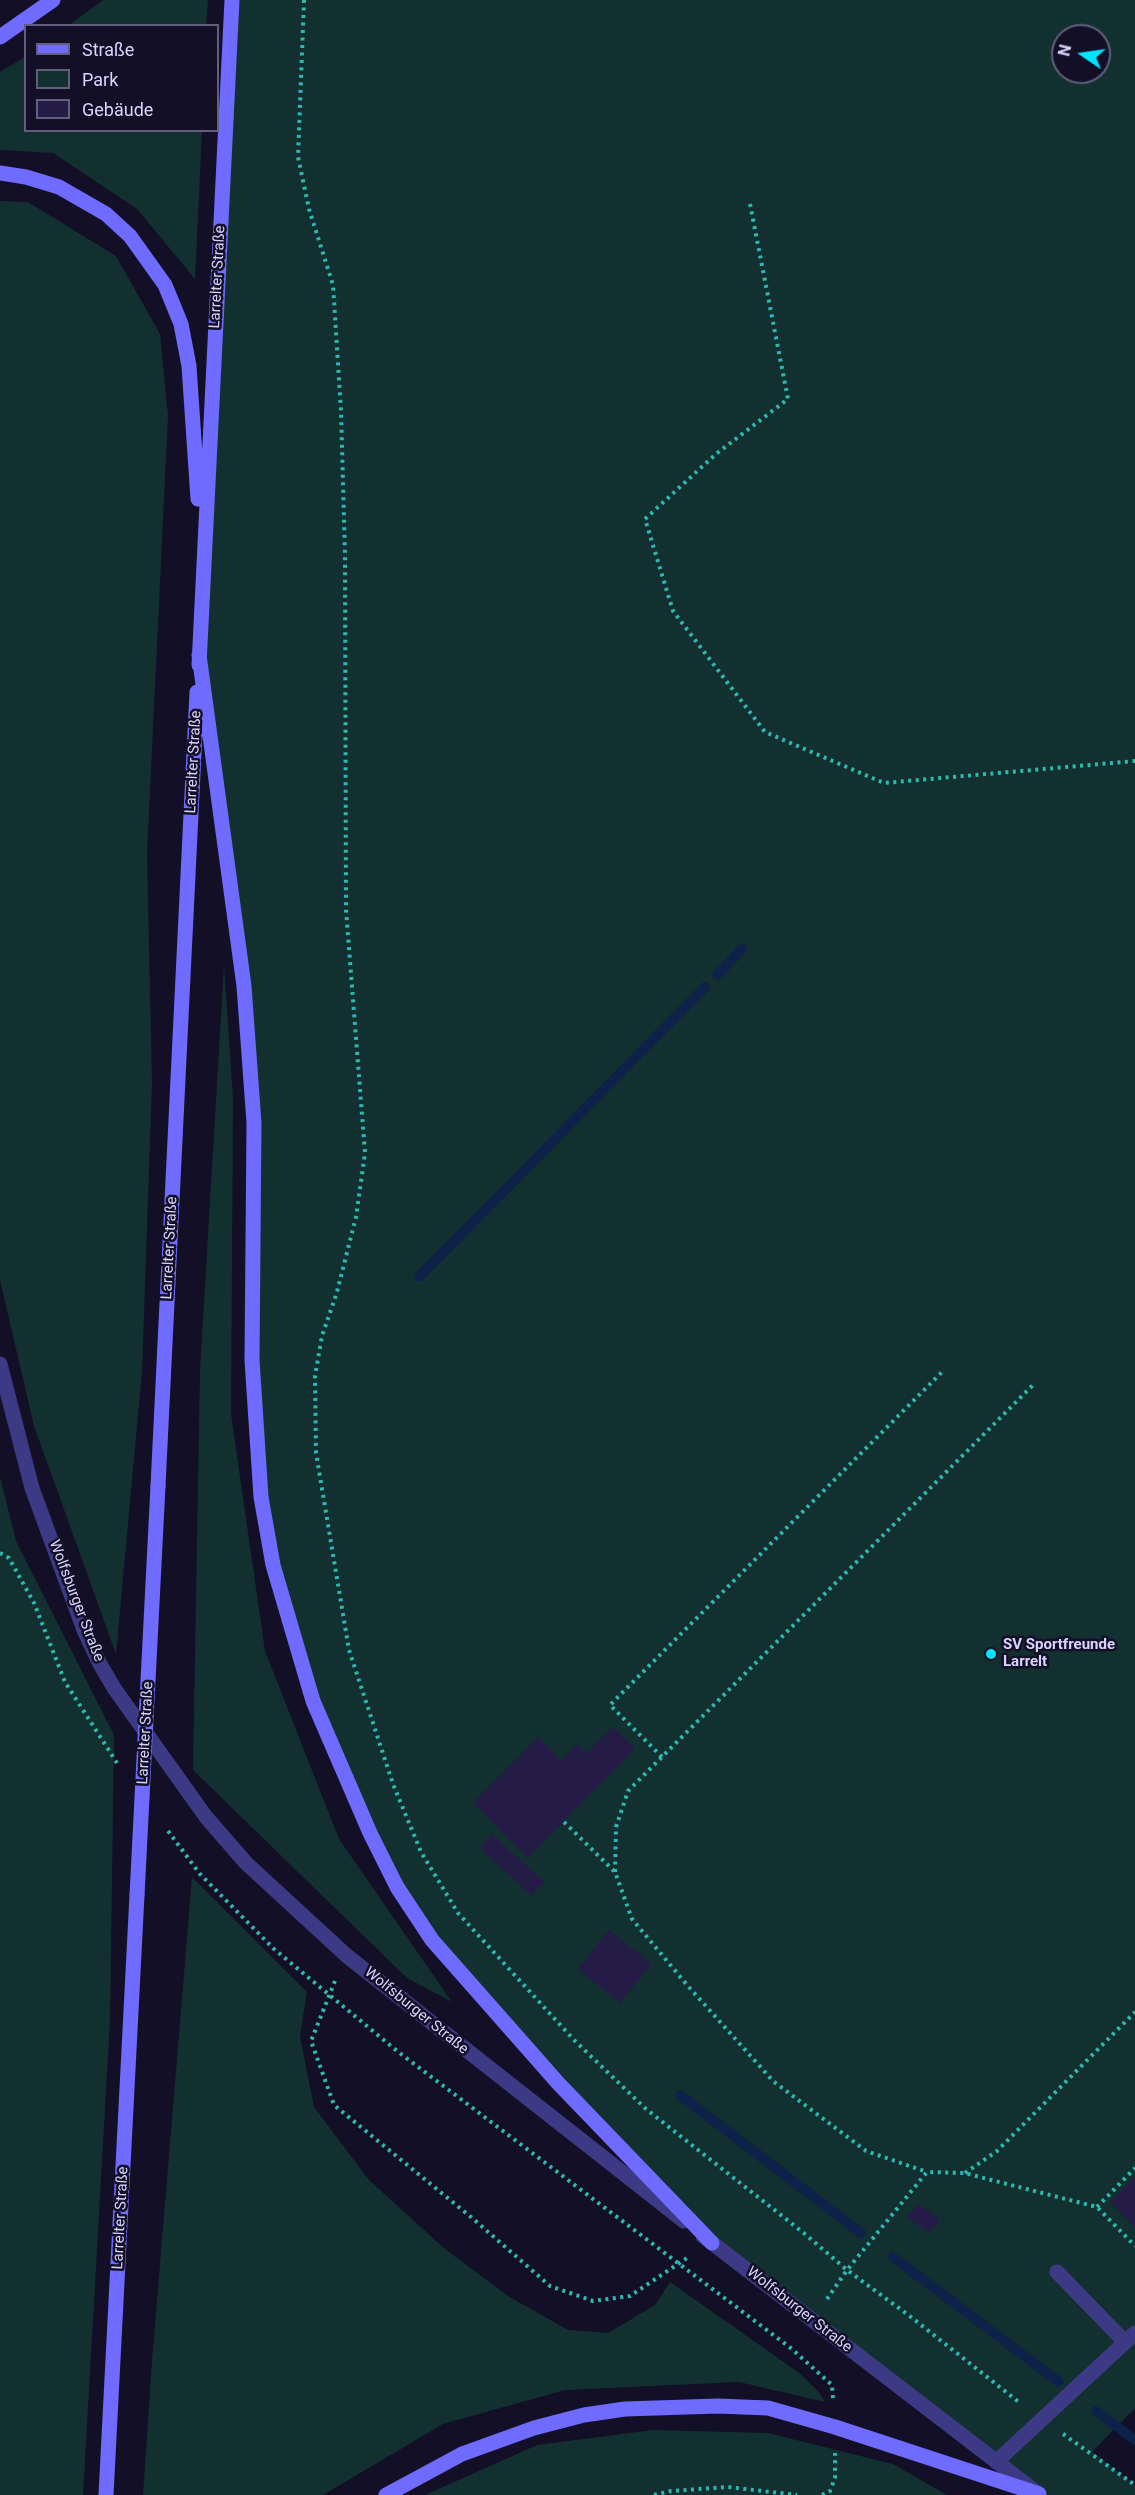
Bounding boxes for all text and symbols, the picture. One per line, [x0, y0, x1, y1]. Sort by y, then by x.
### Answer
legend [24, 24, 219, 132]
north arrow [1051, 24, 1111, 84]
text: Straße [82, 39, 134, 60]
text: N [1054, 43, 1075, 58]
text: Park [82, 69, 118, 90]
text: Gebäude [82, 99, 153, 120]
street label: Larrelter Straße [206, 225, 230, 329]
street label: Larrelter Straße [182, 710, 206, 814]
street label: Larrelter Straße [158, 1196, 182, 1300]
street label: Wolfsburger Straße [45, 1538, 107, 1664]
place label: SV Sportfreunde Larrelt [1003, 1636, 1115, 1671]
marker: SV Sportfreunde Larrelt [984, 1647, 998, 1661]
street label: Larrelter Straße [134, 1681, 158, 1785]
street label: Wolfsburger Straße [360, 1964, 472, 2058]
street label: Larrelter Straße [109, 2166, 133, 2270]
street label: Wolfsburger Straße [743, 2263, 855, 2357]

